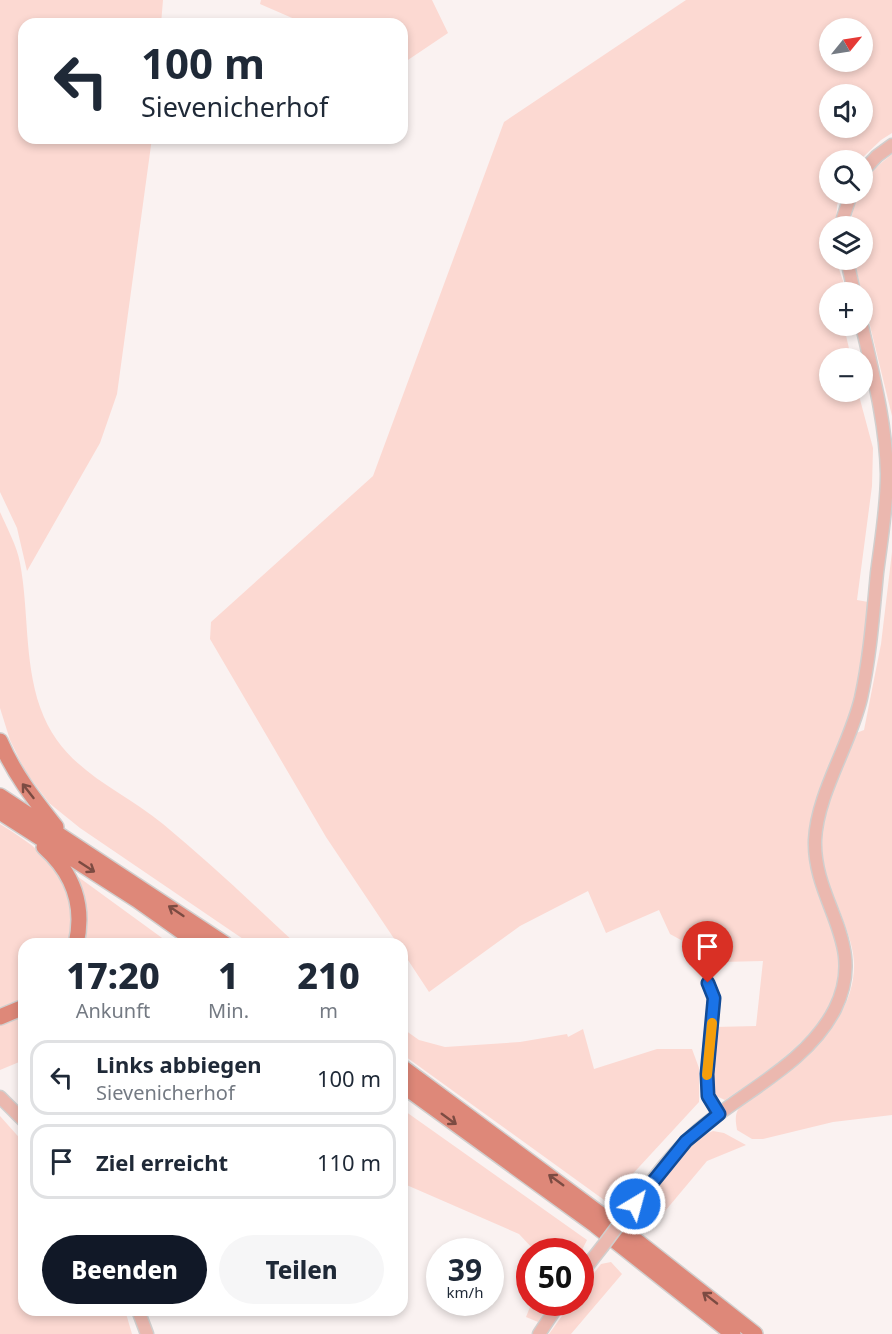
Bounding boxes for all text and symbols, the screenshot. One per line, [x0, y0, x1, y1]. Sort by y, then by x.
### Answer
north arrow [819, 18, 873, 72]
map controls [819, 18, 873, 402]
text: 100 m [141, 34, 265, 91]
icon: left [42, 42, 120, 120]
button: sound [819, 84, 873, 138]
text: Sievenicherhof [141, 88, 328, 125]
button: search [819, 150, 873, 204]
button: layers [819, 216, 873, 270]
button: + [819, 282, 873, 336]
button: − [819, 348, 873, 402]
one-way arrow [21, 783, 34, 799]
one-way arrow [78, 861, 95, 873]
one-way arrow [169, 905, 185, 917]
pin [682, 921, 733, 983]
icon: arrive [691, 930, 724, 963]
text: 17:20 [66, 951, 160, 1000]
text: 1 [218, 951, 239, 1000]
text: 210 [297, 951, 360, 1000]
text: Ankunft [76, 997, 150, 1024]
text: Min. [208, 997, 249, 1024]
text: m [319, 997, 338, 1024]
text: Links abbiegen [96, 1049, 262, 1079]
icon: left [45, 1061, 78, 1094]
text: 100 m [317, 1063, 381, 1093]
text: Sievenicherhof [96, 1079, 235, 1106]
one-way arrow [441, 1113, 457, 1125]
icon: arrive [45, 1145, 78, 1178]
text: Ziel erreicht [96, 1147, 228, 1177]
text: 110 m [317, 1147, 381, 1177]
position arrow [603, 1172, 667, 1236]
one-way arrow [549, 1174, 565, 1187]
button: Beenden [42, 1235, 207, 1304]
button: Teilen [219, 1235, 384, 1304]
speed limit sign: 50 [516, 1238, 594, 1316]
text: 39 [448, 1249, 482, 1290]
text: km/h [447, 1282, 483, 1302]
one-way arrow [702, 1291, 718, 1304]

